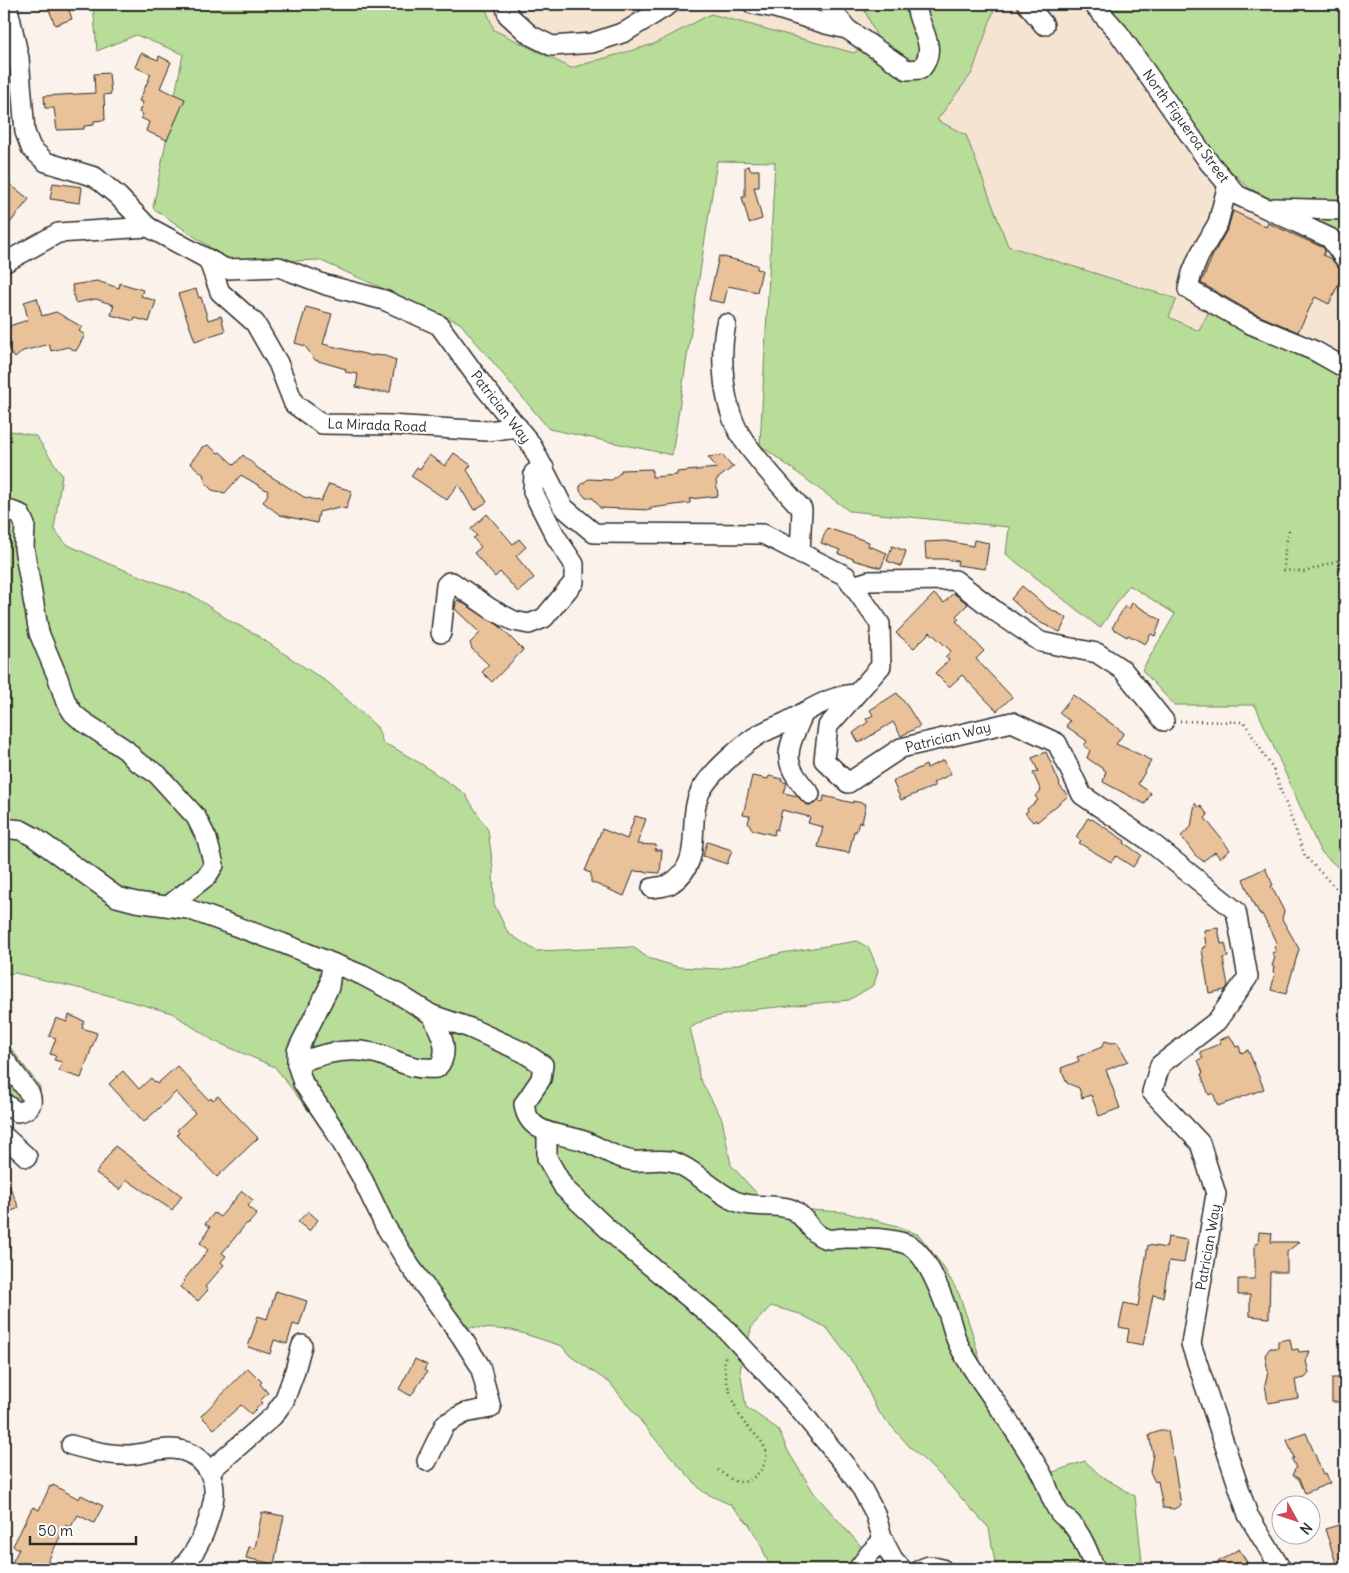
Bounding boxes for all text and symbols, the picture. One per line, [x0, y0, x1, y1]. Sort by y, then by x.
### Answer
street label: North Figueroa Street [1139, 66, 1233, 186]
street label: Patrician Way [467, 367, 535, 447]
street label: La Mirada Road [327, 414, 427, 436]
street label: Patrician Way [903, 718, 993, 756]
street label: Patrician Way [1192, 1202, 1224, 1292]
north arrow [1272, 1496, 1322, 1546]
scale bar [30, 1513, 136, 1545]
text: N [1296, 1519, 1316, 1538]
text: 50 m [38, 1521, 73, 1540]

